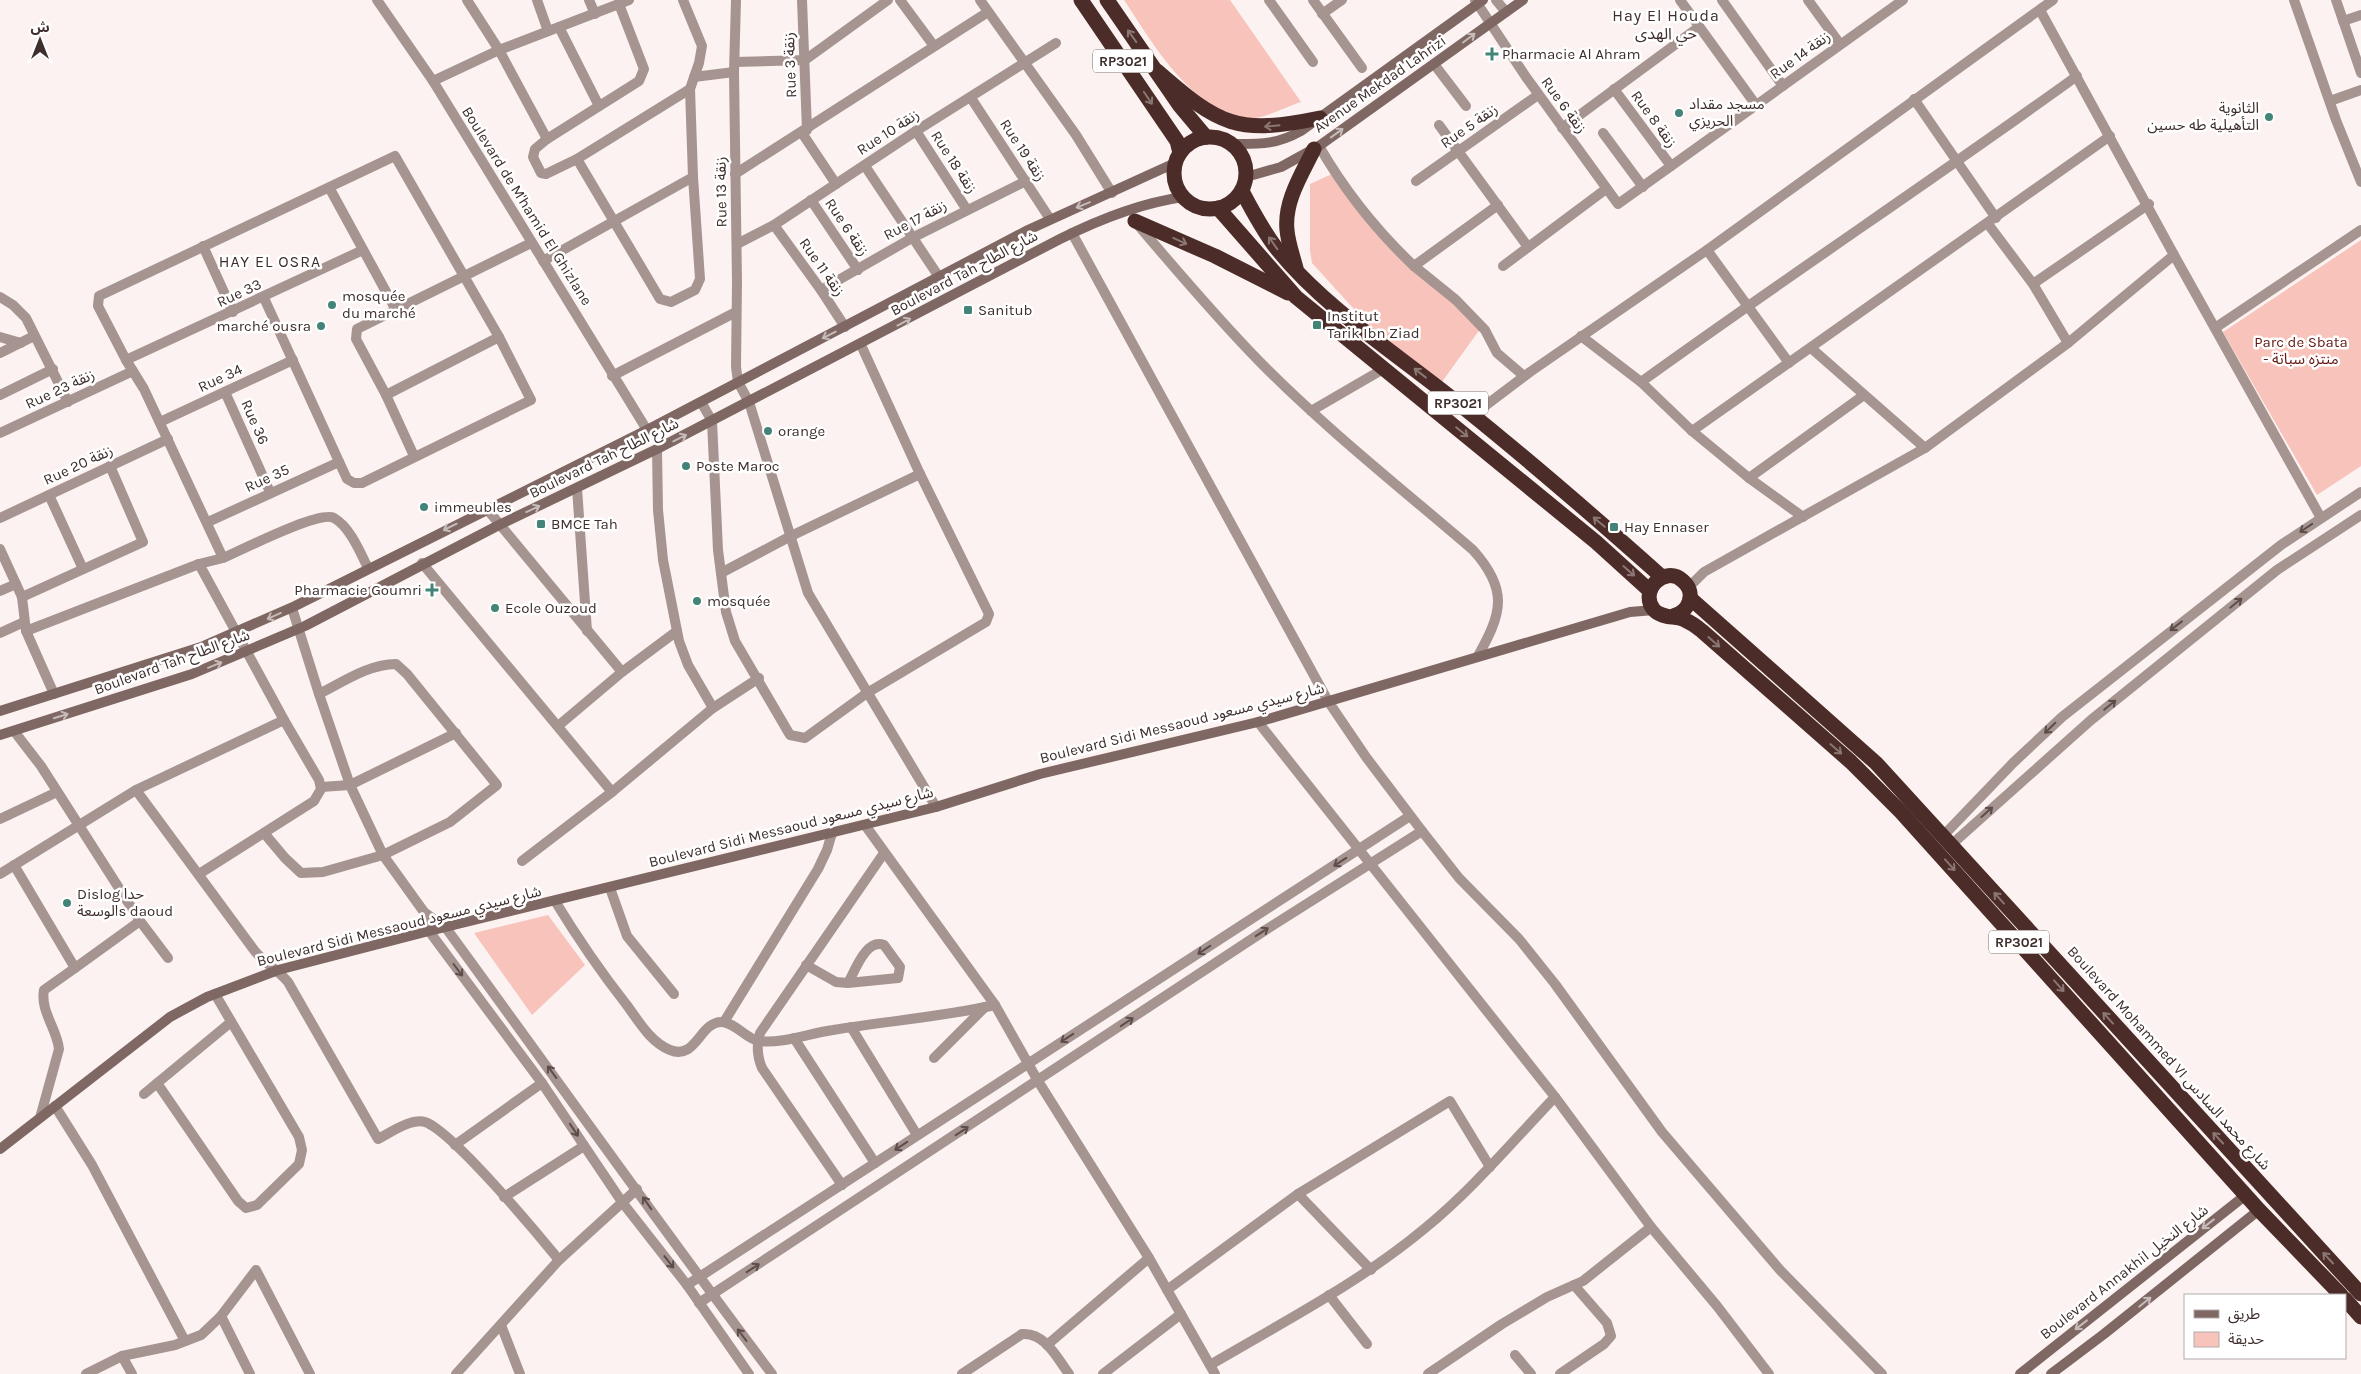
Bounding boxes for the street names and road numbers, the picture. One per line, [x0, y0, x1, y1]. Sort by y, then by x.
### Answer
street label: Rue 14 زنقة [1766, 27, 1834, 83]
street label: Rue 3 زنقة [780, 32, 800, 98]
street label: Avenue Mekdad Lahrizi [1310, 32, 1450, 136]
road number: RP3021 [1093, 49, 1153, 72]
street label: Rue 6 زنقة [1537, 73, 1591, 137]
street label: Rue 8 زنقة [1627, 87, 1681, 151]
street label: Rue 5 زنقة [1437, 100, 1501, 152]
street label: Boulevard de M'hamid El Ghizlane [458, 103, 596, 309]
street label: Rue 10 زنقة [853, 105, 923, 159]
street label: Rue 19 زنقة [996, 116, 1050, 184]
street label: Rue 18 زنقة [927, 127, 981, 197]
street label: Rue 13 زنقة [711, 156, 731, 228]
street label: Rue 6 زنقة [821, 195, 873, 259]
street label: Rue 17 زنقة [880, 196, 950, 244]
street label: Boulevard Tah شارع الطاح [887, 226, 1042, 322]
street label: Rue 11 زنقة [795, 234, 849, 300]
street label: Rue 33 [214, 275, 264, 311]
street label: Rue 34 [195, 360, 246, 396]
street label: Rue 23 زنقة [22, 365, 98, 413]
road number: RP3021 [1428, 392, 1488, 414]
street label: Rue 36 [237, 397, 273, 447]
street label: Boulevard Tah شارع الطاح [526, 414, 683, 505]
street label: Rue 20 زنقة [40, 441, 116, 489]
street label: Rue 35 [242, 460, 292, 496]
street label: Boulevard Tah شارع الطاح [92, 625, 253, 701]
street label: Boulevard Sidi Messaoud شارع سيدي مسعود [1038, 679, 1327, 770]
street label: Boulevard Sidi Messaoud شارع سيدي مسعود [647, 783, 936, 874]
street label: Boulevard Sidi Messaoud شارع سيدي مسعود [255, 882, 544, 973]
road number: RP3021 [1989, 930, 2049, 954]
street label: Boulevard Mohammed VI شارع محمد السادس [2061, 942, 2275, 1176]
street label: Boulevard Annakhil شارع النخيل [2036, 1201, 2214, 1346]

